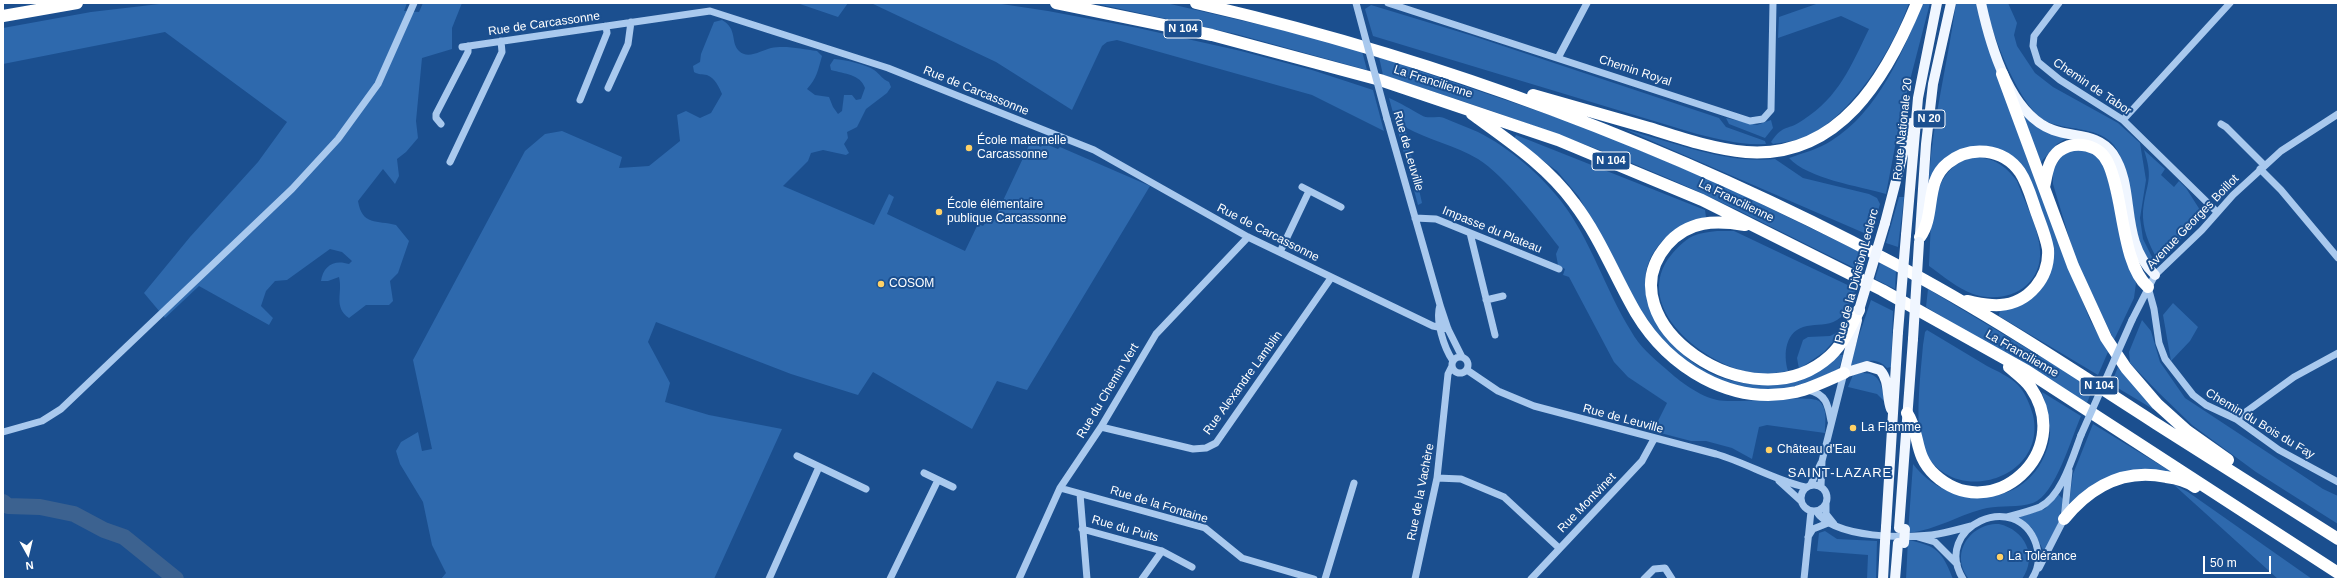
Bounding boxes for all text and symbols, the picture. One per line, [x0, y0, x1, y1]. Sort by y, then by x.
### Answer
street label: Rue de Carcassonne [487, 9, 601, 39]
road number: N 104 [1164, 20, 1202, 38]
street label: Chemin Royal [1597, 53, 1673, 89]
street label: Chemin de Tabor [2050, 55, 2134, 119]
street label: La Francilienne [1392, 62, 1474, 102]
street label: Rue de Carcassonne [921, 63, 1031, 119]
street label: Route Nationale 20 [1890, 77, 1916, 181]
street label: Rue de Leuville [1390, 109, 1426, 193]
road number: N 20 [1913, 110, 1945, 128]
place label: École maternelle Carcassonne [977, 134, 1066, 162]
marker: École maternelle Carcassonne [964, 143, 974, 153]
road number: N 104 [1592, 152, 1630, 170]
street label: Avenue Georges Boillot [2144, 172, 2242, 272]
street label: La Francilienne [1696, 177, 1776, 225]
place label: École élémentaire publique Carcassonne [947, 198, 1066, 226]
street label: Rue de Carcassonne [1215, 201, 1321, 265]
street label: Impasse du Plateau [1440, 203, 1544, 257]
marker: École élémentaire publique Carcassonne [934, 207, 944, 217]
street label: Rue de la Division Leclerc [1832, 207, 1882, 345]
place label: COSOM [889, 277, 934, 291]
marker: COSOM [876, 279, 886, 289]
street label: La Francilienne [1983, 327, 2061, 381]
street label: Rue Alexandre Lamblin [1201, 328, 1285, 438]
street label: Rue du Chemin Vert [1074, 341, 1142, 441]
road number: N 104 [2080, 377, 2118, 395]
street label: Chemin du Bois du Fay [2203, 386, 2317, 462]
street label: Rue de Leuville [1581, 401, 1665, 437]
place label: La Flamme [1861, 421, 1921, 435]
marker: La Flamme [1848, 423, 1858, 433]
street label: Rue de la Vachère [1405, 442, 1437, 542]
place label: Château d'Eau [1777, 443, 1856, 457]
marker: Château d'Eau [1764, 445, 1774, 455]
district label: SAINT-LAZARE [1788, 465, 1892, 481]
street label: Rue Montvinet [1555, 470, 1619, 536]
street label: Rue de la Fontaine [1108, 483, 1210, 527]
street label: Rue du Puits [1090, 513, 1160, 545]
north arrow [8, 534, 48, 574]
scale bar [2205, 548, 2273, 574]
place label: La Tolérance [2008, 550, 2077, 564]
marker: La Tolérance [1995, 552, 2005, 562]
text: 50 m [2210, 556, 2237, 570]
text: N [25, 559, 34, 572]

